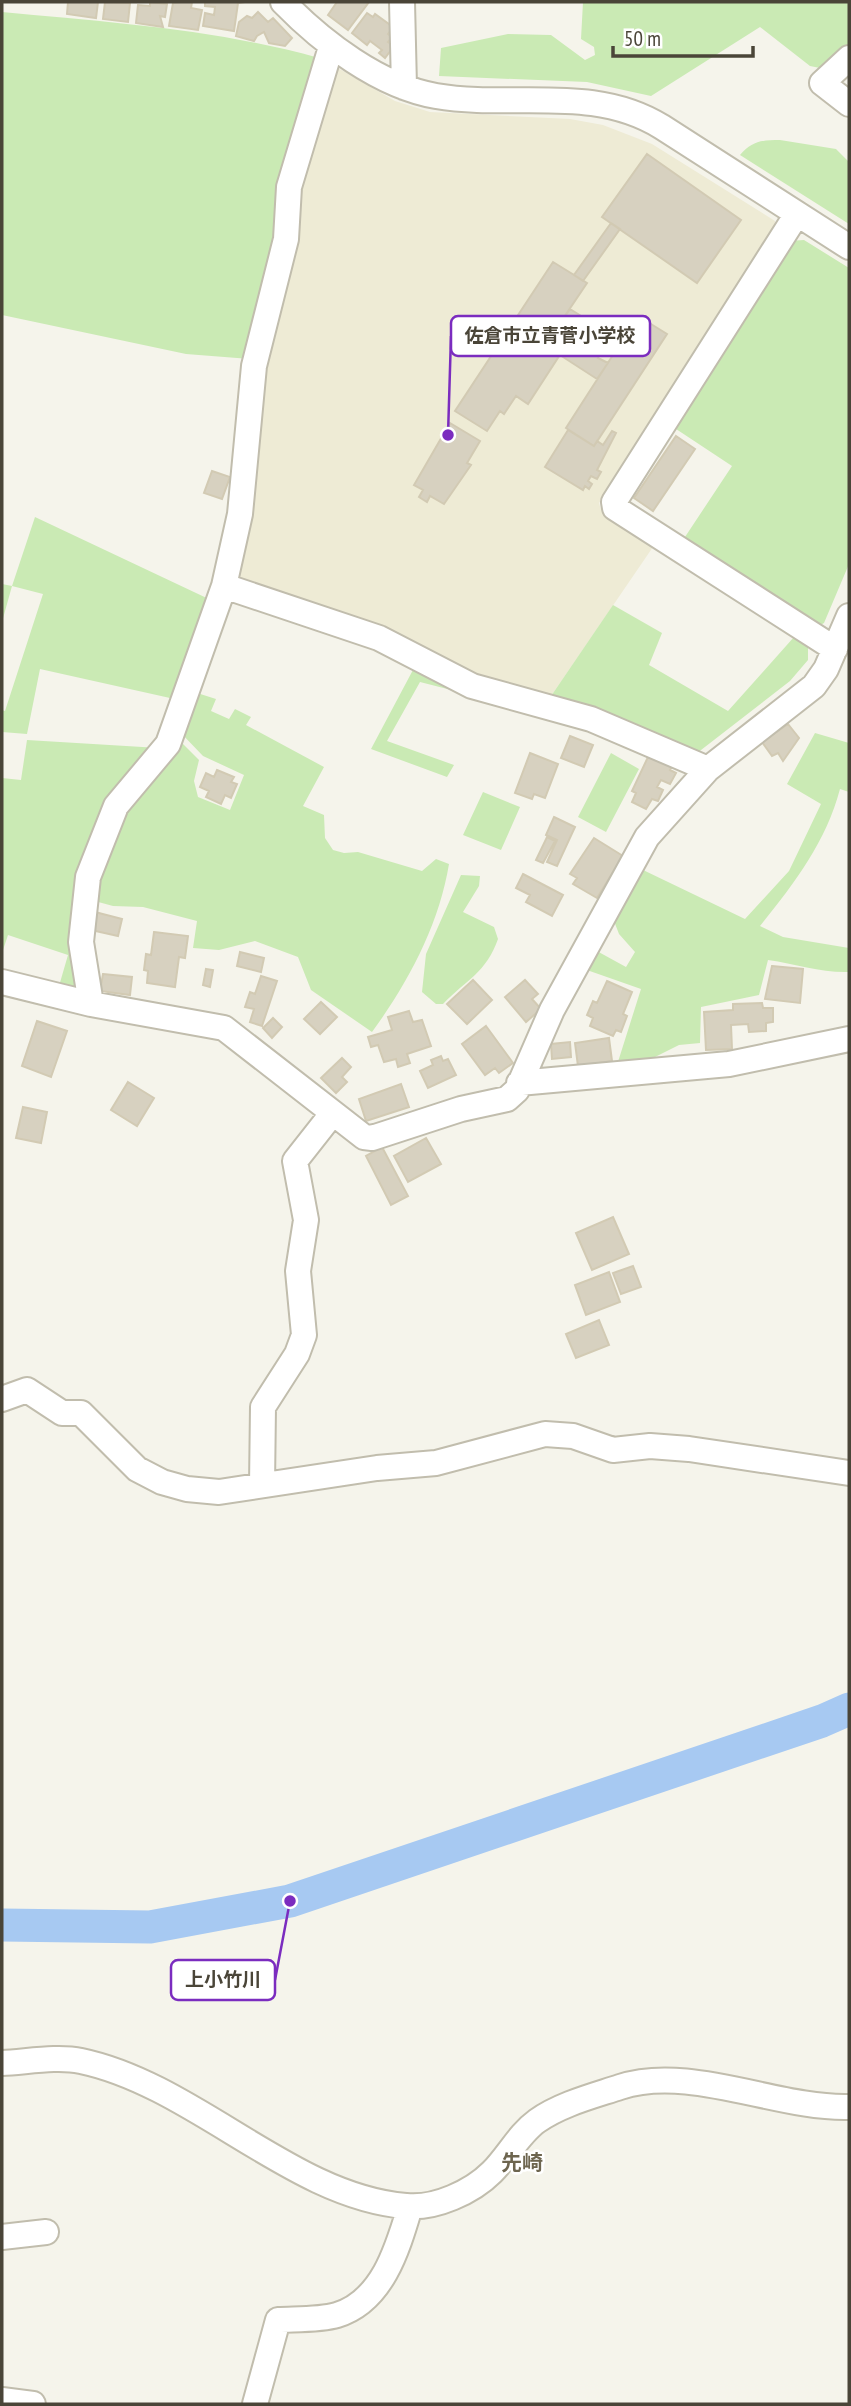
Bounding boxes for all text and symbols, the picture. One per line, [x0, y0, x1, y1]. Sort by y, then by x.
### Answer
scale bar [613, 14, 753, 58]
text: 50 m [624, 25, 661, 52]
callout: 佐倉市立青菅小学校 [451, 316, 650, 356]
text: 佐倉市立青菅小学校 [464, 323, 636, 347]
callout: 上小竹川 [171, 1960, 275, 2000]
text: 上小竹川 [185, 1967, 261, 1991]
district label: 先崎 [501, 2149, 543, 2176]

